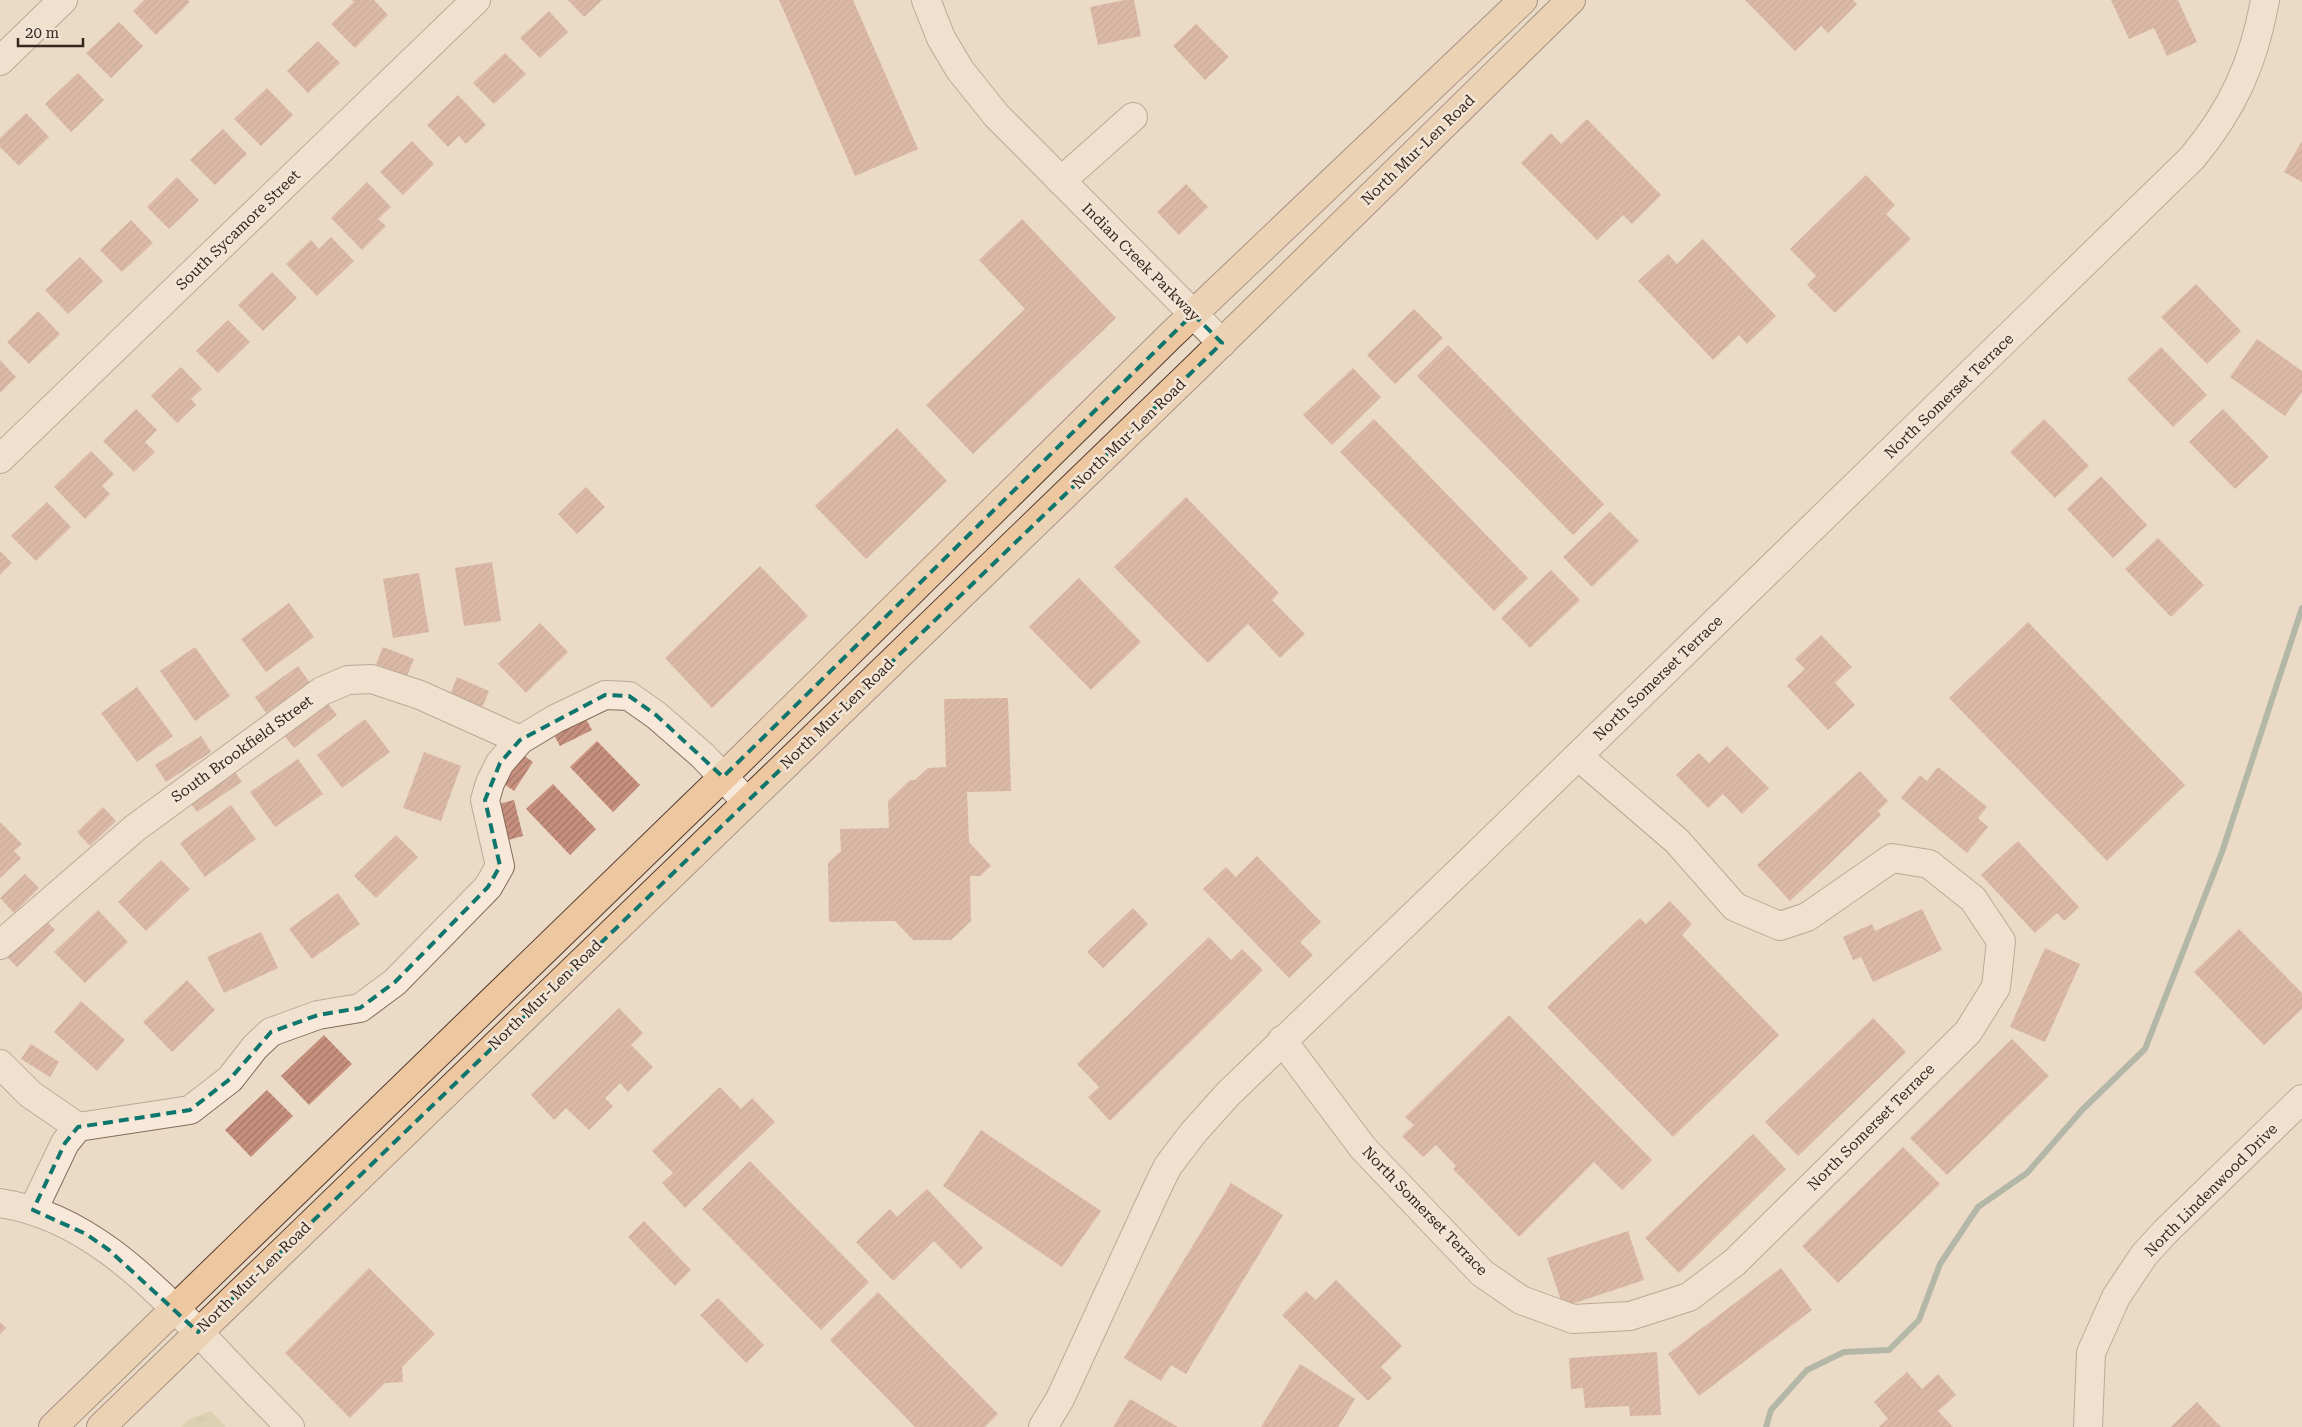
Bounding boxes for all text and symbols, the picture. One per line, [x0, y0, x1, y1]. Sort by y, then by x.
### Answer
scale bar [18, 15, 82, 47]
text: 20 m [25, 24, 60, 42]
street label: North Mur-Len Road [1357, 91, 1479, 209]
street label: South Sycamore Street [172, 166, 304, 294]
street label: Indian Creek Parkway [1078, 199, 1204, 325]
street label: North Somerset Terrace [1881, 330, 2017, 462]
street label: North Mur-Len Road [1068, 375, 1190, 493]
street label: North Somerset Terrace [1590, 612, 1726, 744]
street label: North Mur-Len Road [776, 655, 898, 773]
street label: South Brookfield Street [168, 691, 317, 806]
street label: North Mur-Len Road [484, 936, 606, 1054]
street label: North Somerset Terrace [1804, 1060, 1938, 1194]
street label: North Lindenwood Drive [2141, 1120, 2281, 1260]
street label: North Somerset Terrace [1359, 1143, 1491, 1279]
street label: North Mur-Len Road [193, 1218, 315, 1336]

